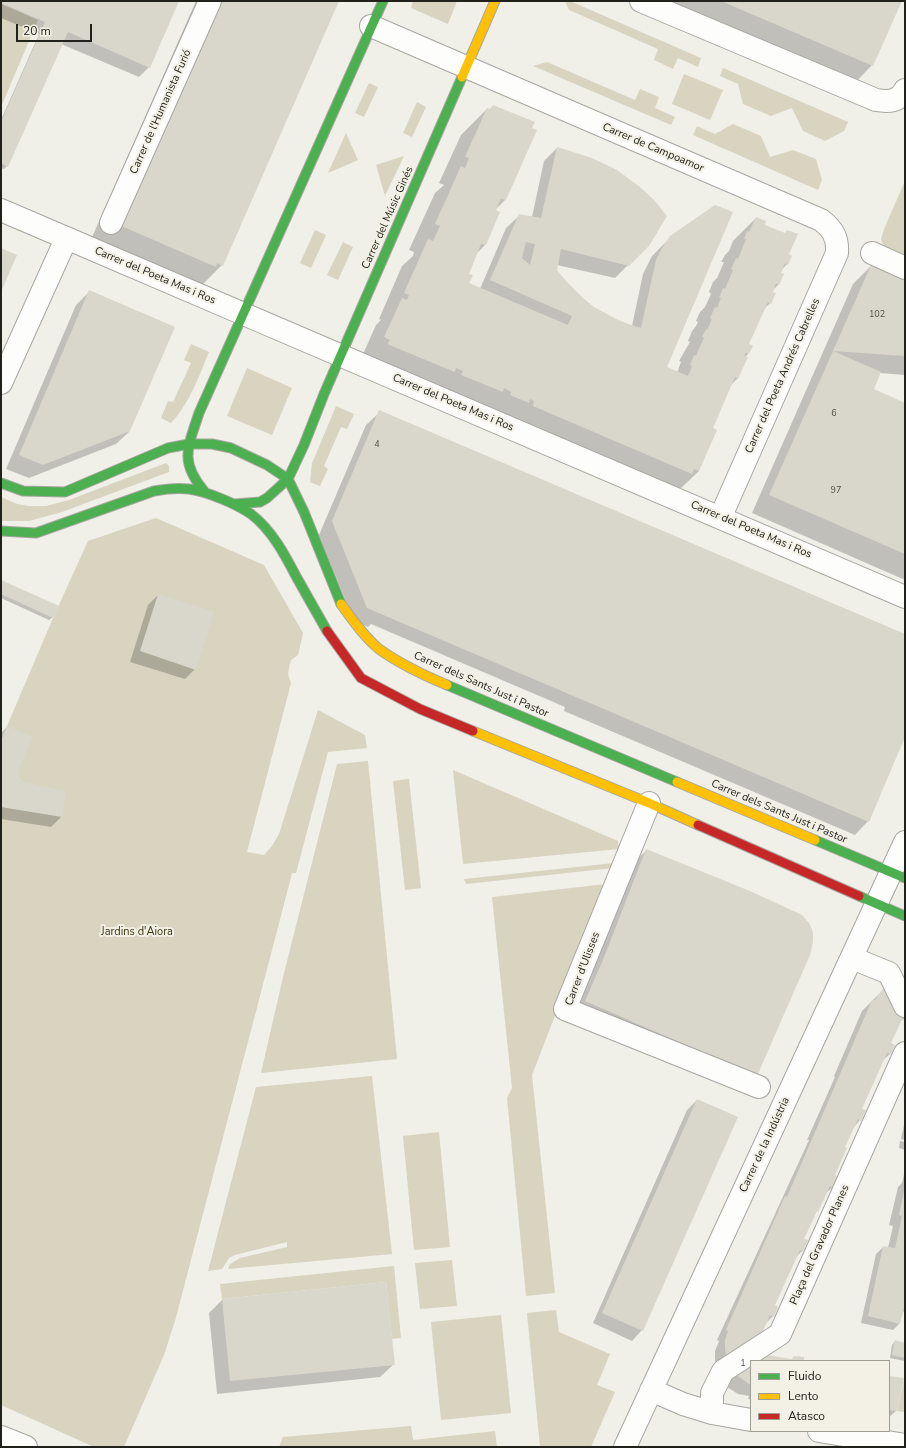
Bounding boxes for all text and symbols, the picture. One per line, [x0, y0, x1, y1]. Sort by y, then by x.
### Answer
scale bar [18, 16, 94, 42]
text: 20 m [23, 23, 51, 39]
street label: Carrer de l'Humanista Furió [128, 48, 194, 176]
street label: Carrer de Campoamor [600, 121, 706, 175]
street label: Carrer del Músic Ginés [359, 165, 417, 271]
street label: Carrer del Poeta Mas i Ros [92, 244, 218, 308]
street label: Carrer del Poeta Andrés Cabrelles [743, 296, 823, 456]
house number: 102 [869, 310, 885, 320]
street label: Carrer del Poeta Mas i Ros [390, 371, 516, 435]
house number: 6 [831, 409, 837, 419]
house number: 4 [374, 440, 380, 450]
house number: 97 [831, 486, 841, 496]
street label: Carrer del Poeta Mas i Ros [688, 498, 814, 562]
street label: Carrer dels Sants Just i Pastor [411, 649, 551, 721]
street label: Carrer dels Sants Just i Pastor [709, 777, 849, 847]
park label: Jardins d'Aiora [101, 925, 173, 939]
street label: Carrer d'Ulisses [563, 930, 603, 1008]
street label: Carrer de la Indústria [737, 1095, 793, 1195]
street label: Plaça del Gravador Planes [788, 1183, 852, 1307]
house number: 1 [740, 1359, 746, 1369]
legend [750, 1360, 890, 1432]
text: Fluido [788, 1368, 821, 1384]
text: Lento [788, 1388, 818, 1404]
text: Atasco [788, 1408, 825, 1424]

